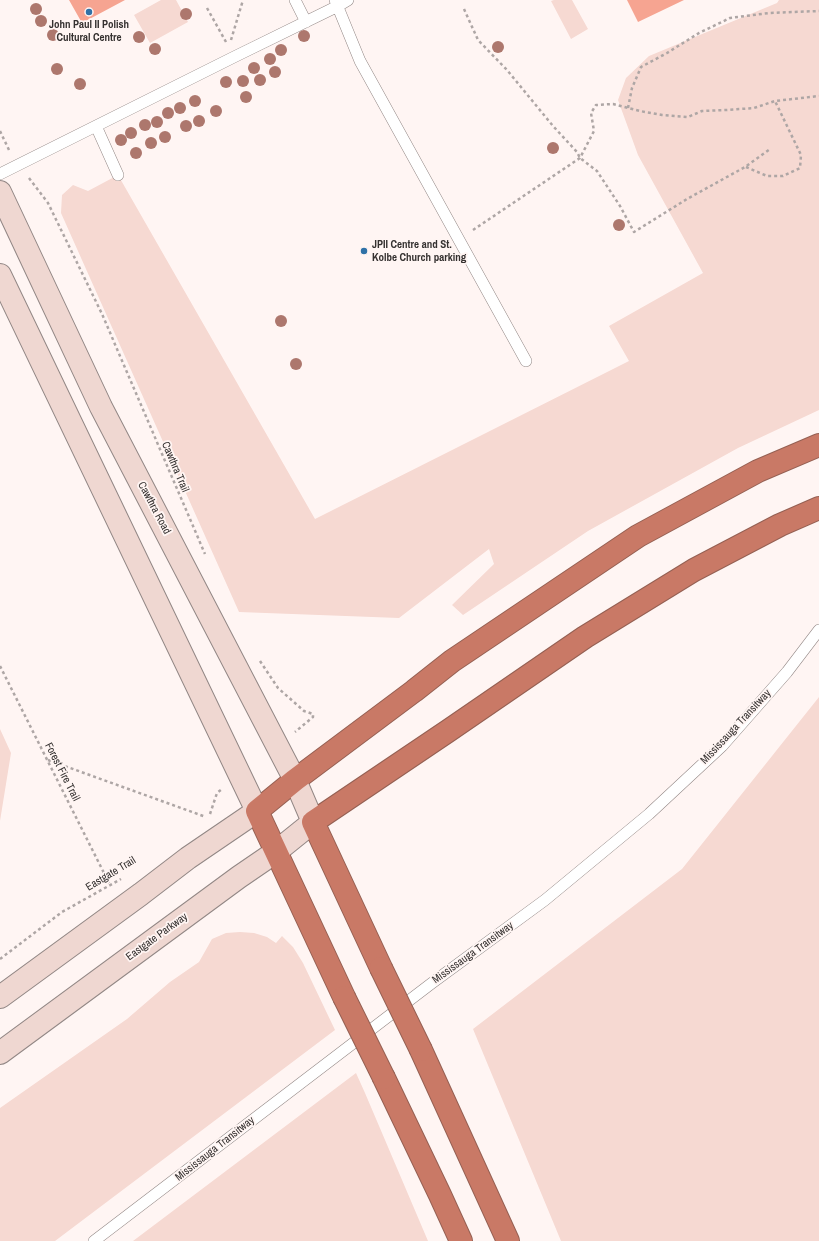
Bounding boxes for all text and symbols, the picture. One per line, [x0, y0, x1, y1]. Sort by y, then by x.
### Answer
marker: John Paul II Polish Cultural Centre [84, 7, 94, 17]
place label: John Paul II Polish Cultural Centre [49, 18, 129, 44]
place label: JPII Centre and St. Kolbe Church parking [372, 238, 466, 264]
marker: JPII Centre and St. Kolbe Church parking [359, 246, 369, 256]
street label: Cawthra Trail [158, 440, 192, 494]
street label: Cawthra Road [135, 479, 173, 537]
street label: Mississauga Transitway [698, 687, 774, 767]
street label: Forest Fire Trail [42, 741, 82, 803]
street label: Eastgate Trail [84, 854, 138, 894]
street label: Eastgate Parkway [124, 910, 190, 964]
street label: Mississauga Transitway [430, 919, 516, 987]
street label: Mississauga Transitway [173, 1114, 257, 1184]

